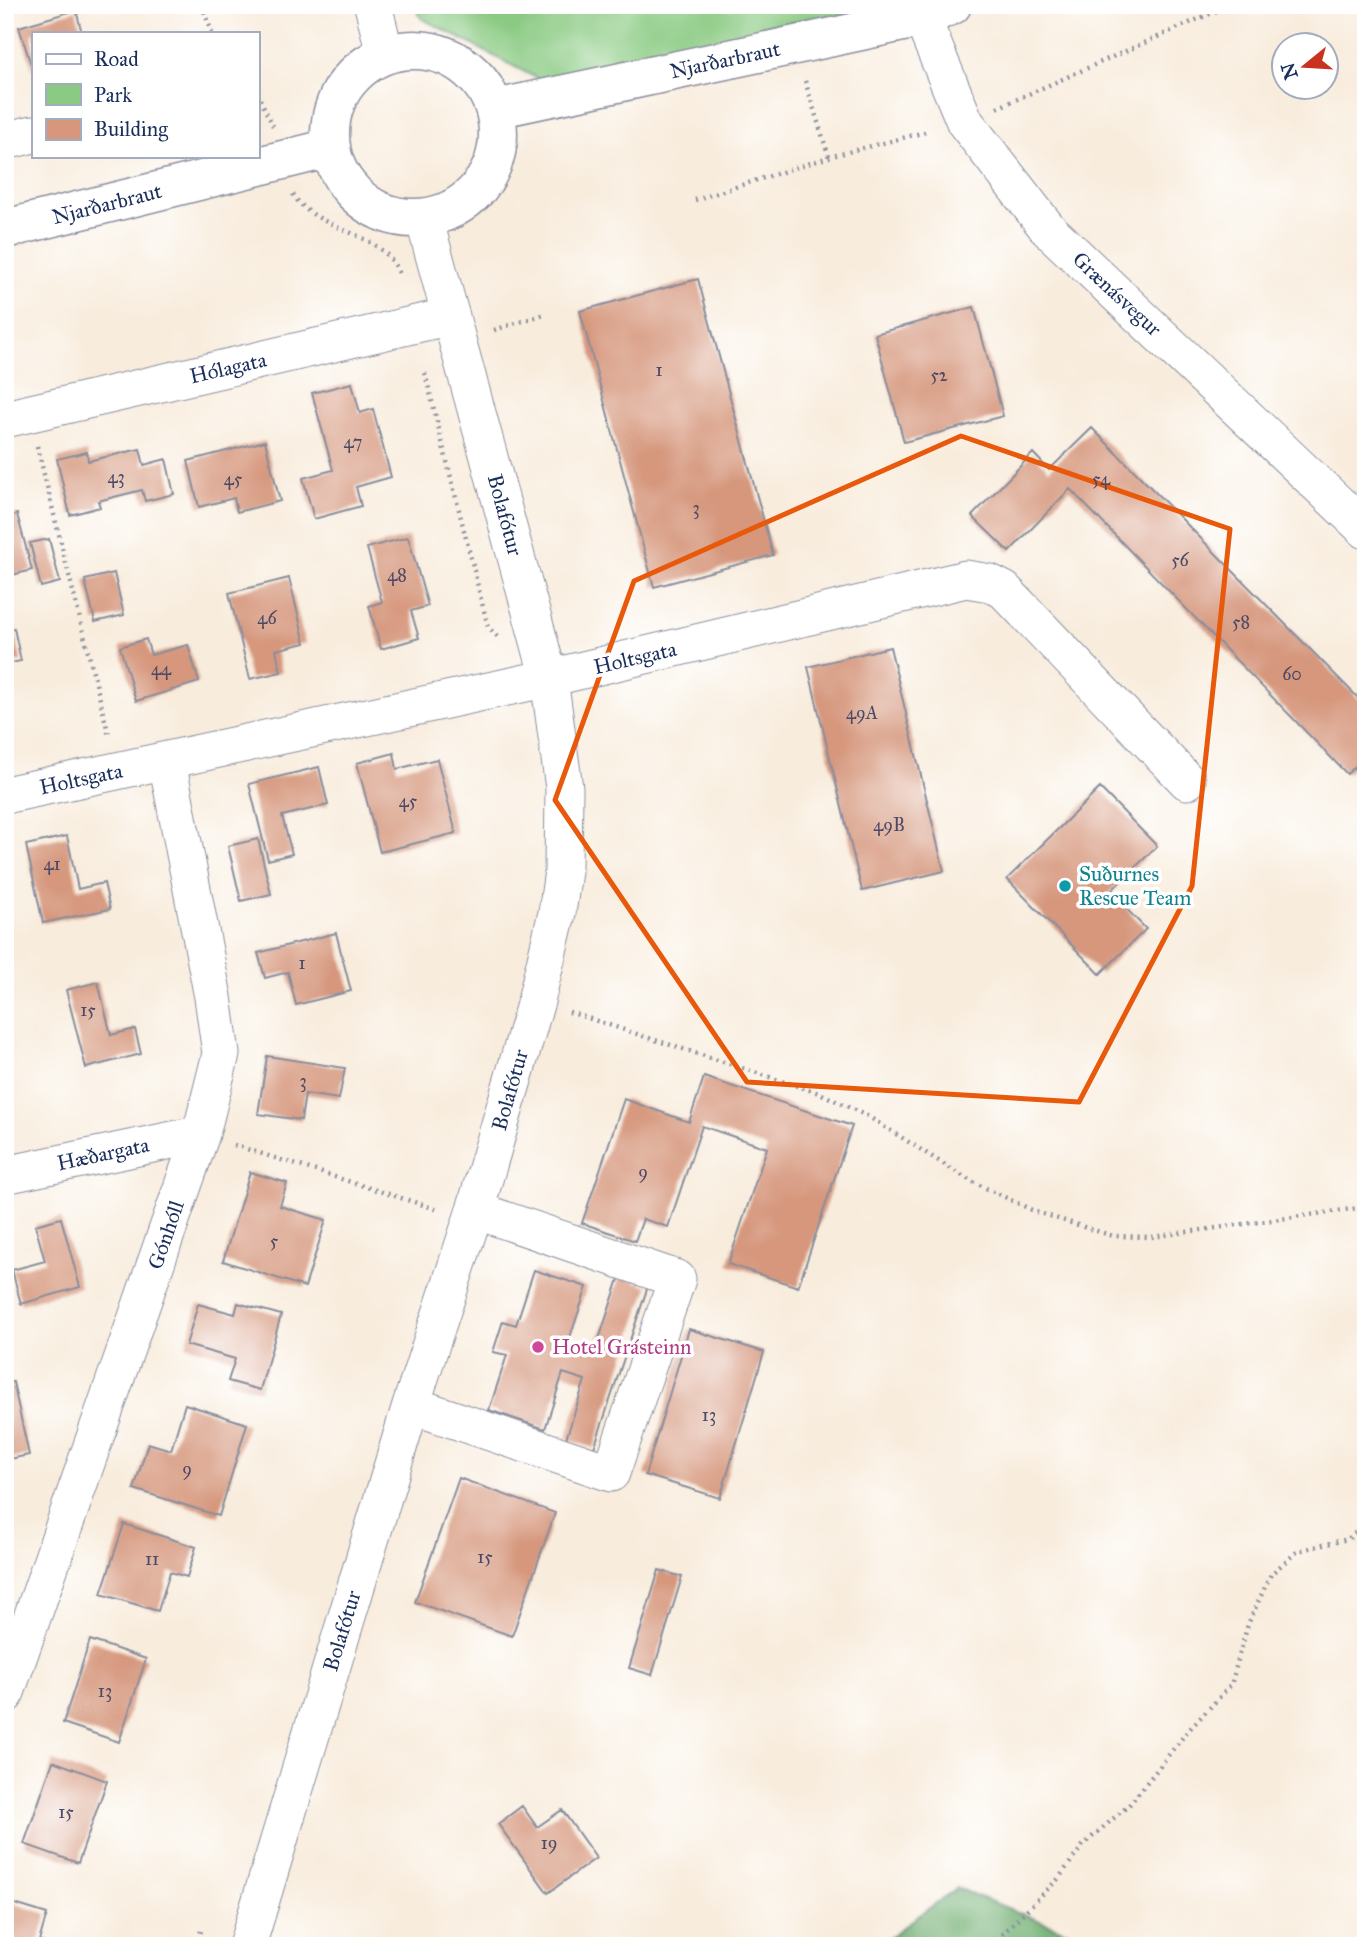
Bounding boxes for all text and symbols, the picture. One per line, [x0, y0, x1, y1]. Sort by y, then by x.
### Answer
legend [32, 32, 259, 158]
north arrow [1270, 32, 1340, 102]
street label: Njarðarbraut [667, 36, 783, 84]
text: Road [94, 46, 139, 72]
text: N [1276, 60, 1303, 82]
text: Park [94, 82, 132, 108]
text: Building [94, 116, 168, 142]
street label: Njarðarbraut [49, 178, 165, 230]
street label: Grænásvegur [1067, 246, 1167, 342]
street label: Hólagata [187, 347, 269, 389]
house number: 1 [655, 359, 663, 381]
house number: 52 [930, 364, 948, 386]
house number: 47 [344, 431, 362, 453]
house number: 43 [107, 466, 125, 488]
house number: 45 [224, 468, 243, 490]
house number: 54 [1092, 468, 1111, 490]
street label: Bolafótur [482, 471, 528, 559]
house number: 3 [692, 497, 700, 519]
house number: 56 [1171, 549, 1190, 571]
house number: 48 [387, 564, 407, 586]
house number: 46 [257, 607, 277, 629]
house number: 58 [1232, 611, 1250, 633]
street label: Holtsgata [591, 636, 679, 680]
house number: 44 [151, 658, 172, 680]
house number: 60 [1282, 663, 1302, 685]
house number: 49A [846, 702, 878, 724]
street label: Holtsgata [37, 758, 125, 800]
house number: 45 [399, 790, 418, 812]
house number: 49B [873, 814, 905, 836]
house number: 41 [43, 853, 61, 875]
place label: Suðurnes Rescue Team [1079, 861, 1192, 911]
marker: Suðurnes Rescue Team [1057, 878, 1073, 894]
house number: 1 [298, 952, 306, 974]
house number: 15 [80, 999, 96, 1021]
street label: Bolafótur [486, 1046, 534, 1134]
house number: 3 [299, 1070, 307, 1092]
street label: Hæðargata [54, 1132, 152, 1176]
house number: 9 [638, 1161, 648, 1183]
street label: Gónhóll [142, 1197, 190, 1273]
house number: 5 [270, 1230, 279, 1252]
place label: Hotel Grásteinn [552, 1334, 691, 1360]
marker: Hotel Grásteinn [530, 1339, 546, 1355]
house number: 13 [702, 1404, 716, 1426]
house number: 9 [182, 1458, 192, 1480]
house number: 15 [477, 1546, 493, 1568]
house number: 11 [145, 1548, 159, 1570]
street label: Bolafótur [317, 1587, 367, 1675]
house number: 13 [98, 1680, 112, 1702]
house number: 15 [58, 1801, 74, 1823]
house number: 19 [541, 1832, 557, 1854]

